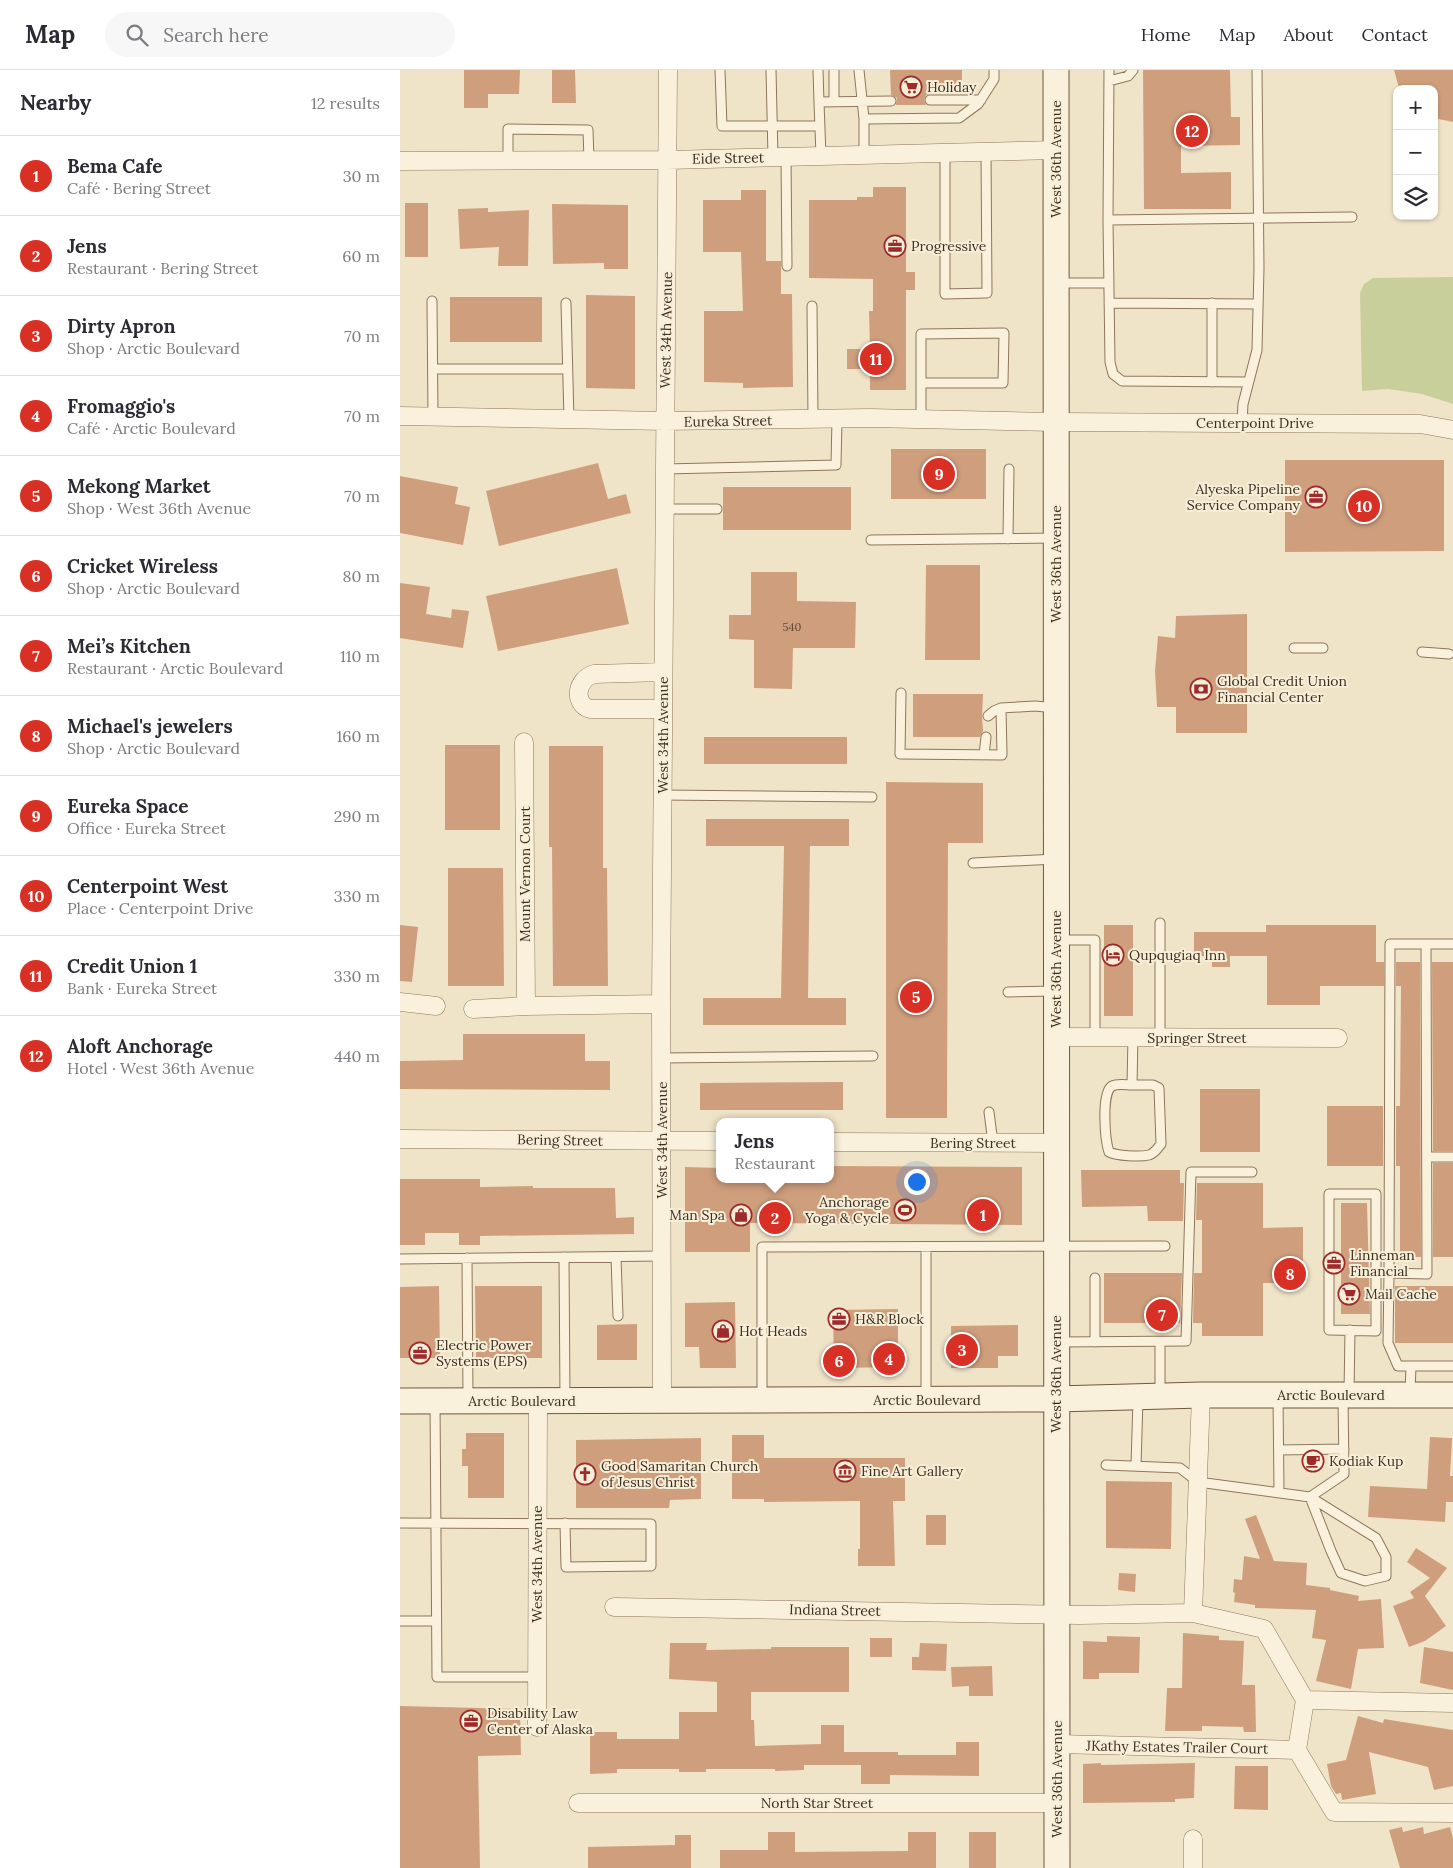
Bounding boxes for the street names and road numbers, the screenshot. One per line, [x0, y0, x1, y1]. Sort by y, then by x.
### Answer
street label: West 36th Avenue [1047, 100, 1065, 218]
street label: Eide Street [692, 148, 765, 168]
street label: West 34th Avenue [656, 271, 676, 389]
street label: Eureka Street [684, 411, 773, 431]
street label: Centerpoint Drive [1196, 414, 1314, 432]
street label: West 36th Avenue [1047, 505, 1065, 623]
street label: West 34th Avenue [654, 676, 672, 793]
street label: Mount Vernon Court [516, 806, 534, 942]
street label: West 36th Avenue [1047, 910, 1065, 1028]
street label: Springer Street [1147, 1029, 1247, 1047]
street label: West 34th Avenue [653, 1081, 671, 1198]
street label: Bering Street [517, 1130, 604, 1150]
street label: Bering Street [930, 1134, 1017, 1152]
street label: West 36th Avenue [1047, 1315, 1065, 1433]
street label: Arctic Boulevard [1276, 1386, 1385, 1404]
street label: Arctic Boulevard [872, 1391, 981, 1409]
street label: Arctic Boulevard [467, 1392, 576, 1410]
street label: West 34th Avenue [528, 1505, 546, 1622]
street label: Indiana Street [789, 1600, 882, 1620]
street label: West 36th Avenue [1048, 1720, 1066, 1838]
street label: JKathy Estates Trailer Court [1085, 1736, 1269, 1758]
street label: North Star Street [761, 1794, 874, 1812]

